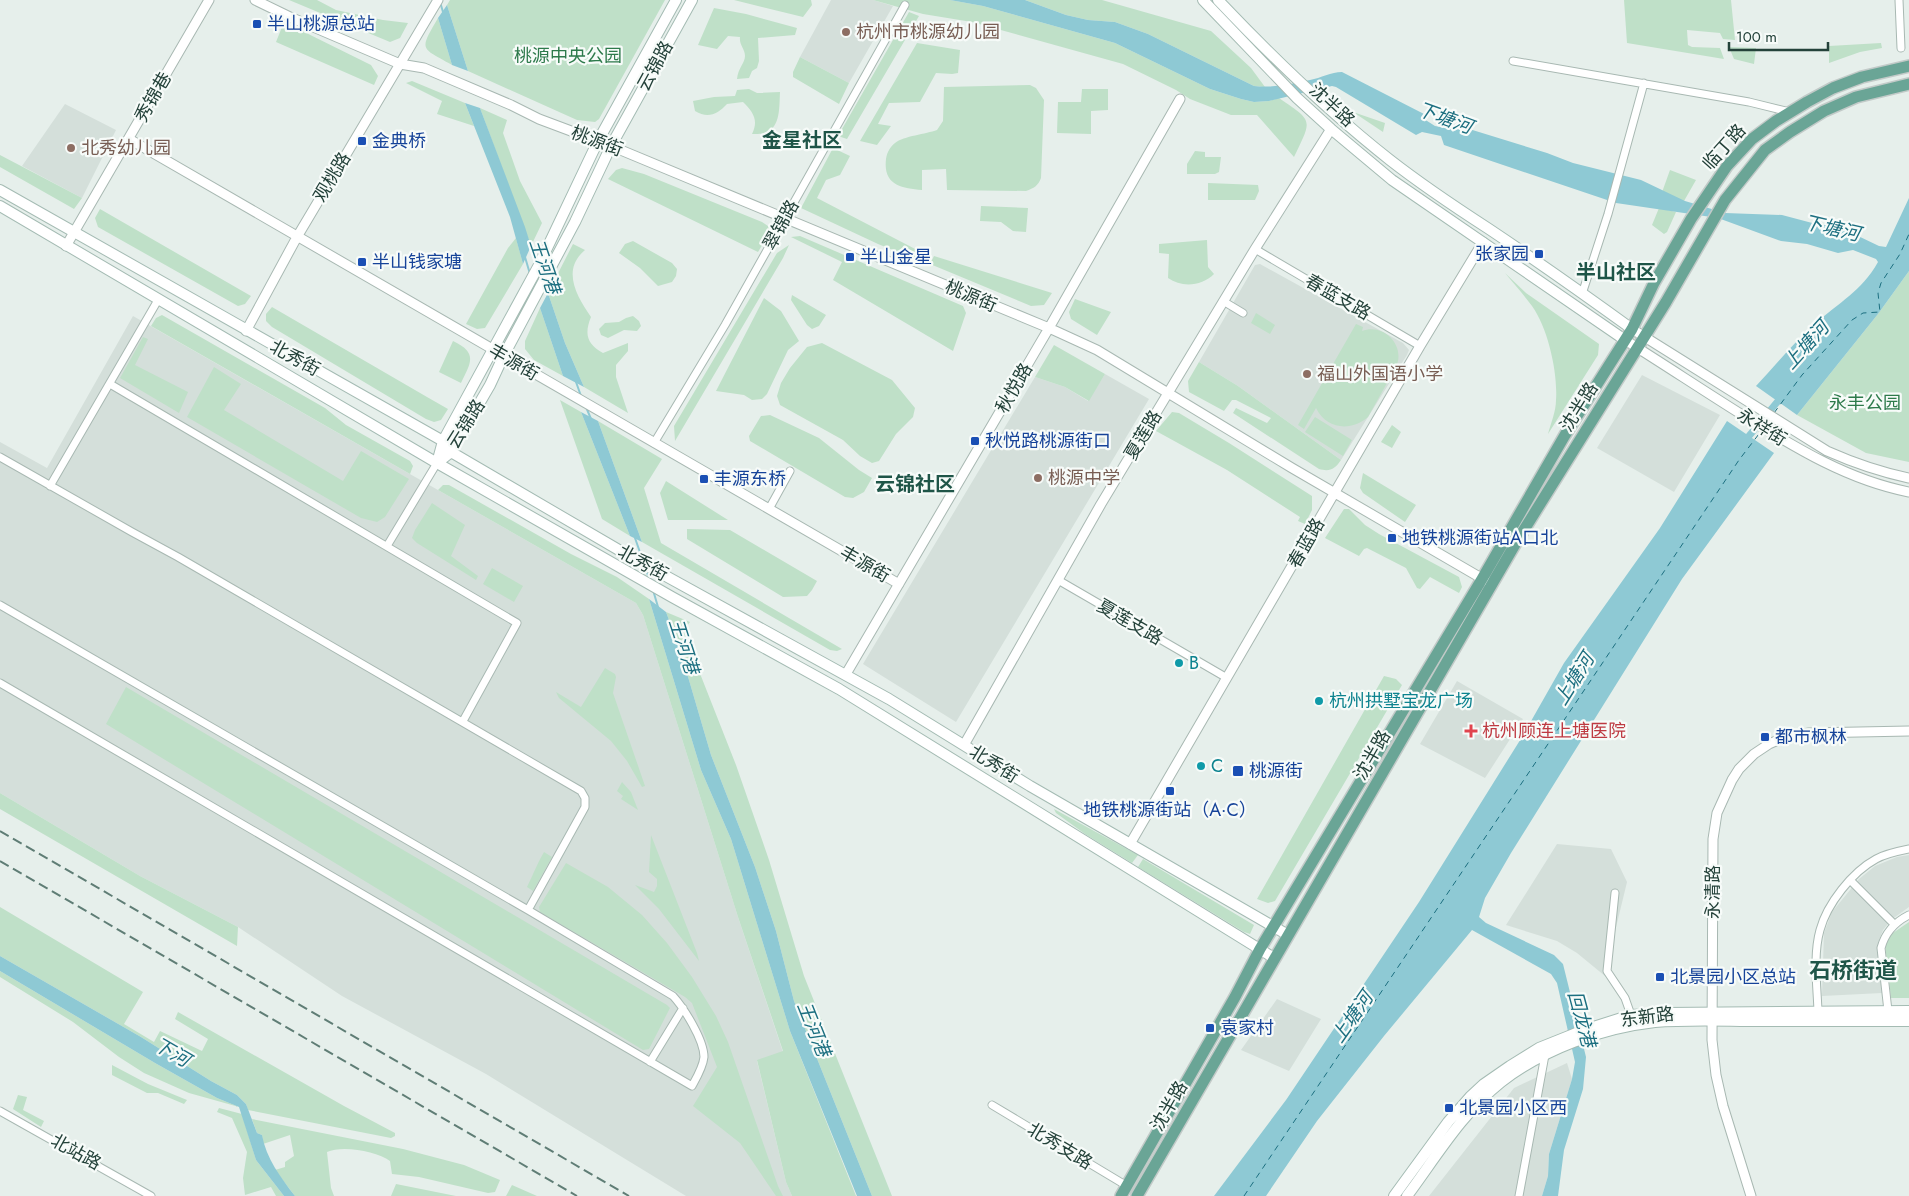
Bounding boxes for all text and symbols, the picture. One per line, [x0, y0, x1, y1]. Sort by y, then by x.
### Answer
place label: 半山桃源总站 [267, 11, 375, 37]
marker: 半山桃源总站 [251, 18, 263, 30]
place label: 杭州市桃源幼儿园 [856, 19, 1000, 45]
scale bar [1729, 20, 1828, 52]
marker: 杭州市桃源幼儿园 [840, 26, 852, 38]
text: 100 m [1736, 26, 1777, 48]
street label: 云锦路 [631, 36, 679, 96]
park label: 桃源中央公园 [514, 43, 622, 69]
street label: 秀锦巷 [128, 67, 178, 127]
street label: 沈半路 [1303, 77, 1361, 133]
water label: 下塘河 [1414, 96, 1480, 142]
street label: 临丁路 [1696, 118, 1752, 176]
street label: 桃源街 [567, 119, 627, 163]
district label: 金星社区 [762, 126, 842, 155]
place label: 金典桥 [372, 128, 426, 154]
place label: 北秀幼儿园 [81, 135, 171, 161]
marker: 金典桥 [356, 135, 368, 147]
marker: 北秀幼儿园 [65, 142, 77, 154]
street label: 观桃路 [307, 147, 357, 207]
street label: 翠锦路 [757, 195, 805, 255]
water label: 下塘河 [1801, 208, 1867, 248]
water label: 王河港 [523, 235, 568, 300]
place label: 张家园 [1475, 241, 1529, 267]
place label: 半山金星 [860, 244, 932, 270]
marker: 张家园 [1533, 248, 1545, 260]
place label: 半山钱家塘 [372, 249, 462, 275]
marker: 半山金星 [844, 251, 856, 263]
marker: 半山钱家塘 [356, 256, 368, 268]
district label: 半山社区 [1576, 258, 1656, 287]
street label: 春蓝支路 [1300, 268, 1376, 326]
street label: 桃源街 [941, 273, 1001, 319]
water label: 上塘河 [1777, 312, 1838, 375]
street label: 北秀街 [265, 334, 325, 382]
street label: 丰源街 [484, 337, 544, 387]
street label: 秋悦路 [989, 358, 1039, 418]
place label: 福山外国语小学 [1317, 361, 1443, 387]
marker: 福山外国语小学 [1301, 368, 1313, 380]
street label: 沈半路 [1554, 377, 1604, 437]
park label: 永丰公园 [1829, 390, 1901, 416]
street label: 云锦路 [441, 394, 491, 454]
street label: 永祥街 [1732, 402, 1792, 452]
street label: 夏莲路 [1118, 405, 1168, 465]
place label: 秋悦路桃源街口 [985, 428, 1111, 454]
marker: 秋悦路桃源街口 [969, 435, 981, 447]
place label: 桃源中学 [1048, 465, 1120, 491]
place label: 丰源东桥 [714, 466, 786, 492]
district label: 云锦社区 [875, 470, 955, 499]
marker: 桃源中学 [1032, 472, 1044, 484]
marker: 丰源东桥 [698, 473, 710, 485]
street label: 春蓝路 [1281, 513, 1331, 573]
place label: 地铁桃源街站A口北 [1402, 525, 1558, 551]
marker: 地铁桃源街站A口北 [1386, 532, 1398, 544]
street label: 北秀街 [613, 539, 673, 587]
street label: 丰源街 [835, 539, 895, 589]
street label: 夏莲支路 [1092, 593, 1168, 651]
water label: 王河港 [662, 615, 707, 680]
water label: 上塘河 [1547, 644, 1603, 710]
place label: B [1189, 650, 1199, 676]
marker: B [1173, 657, 1185, 669]
place label: 杭州拱墅宝龙广场 [1329, 688, 1473, 714]
marker: 杭州拱墅宝龙广场 [1313, 695, 1325, 707]
place label: 杭州顾连上塘医院 [1482, 718, 1626, 744]
marker: 杭州顾连上塘医院 [1464, 724, 1478, 738]
place label: 都市枫林 [1775, 724, 1847, 750]
street label: 沈半路 [1347, 725, 1397, 785]
marker: 都市枫林 [1759, 731, 1771, 743]
street label: 北秀街 [964, 739, 1024, 789]
place label: C [1211, 753, 1223, 779]
place label: 桃源街 [1249, 758, 1303, 784]
marker: C [1195, 760, 1207, 772]
marker: 桃源街 [1231, 764, 1245, 778]
marker: 地铁桃源街站（A·C） [1164, 785, 1176, 797]
place label: 地铁桃源街站（A·C） [1083, 797, 1257, 823]
street label: 永清路 [1700, 865, 1726, 919]
district label: 石桥街道 [1809, 954, 1897, 986]
place label: 北景园小区总站 [1670, 964, 1796, 990]
marker: 北景园小区总站 [1654, 971, 1666, 983]
water label: 上塘河 [1325, 983, 1382, 1048]
water label: 回龙港 [1562, 988, 1603, 1053]
water label: 王河港 [791, 998, 838, 1063]
street label: 东新路 [1619, 1001, 1675, 1033]
place label: 袁家村 [1220, 1015, 1274, 1041]
marker: 袁家村 [1204, 1022, 1216, 1034]
water label: 下河 [149, 1031, 199, 1075]
street label: 沈半路 [1144, 1076, 1194, 1136]
place label: 北景园小区西 [1459, 1095, 1567, 1121]
marker: 北景园小区西 [1443, 1102, 1455, 1114]
street label: 北秀支路 [1022, 1116, 1098, 1176]
street label: 北站路 [46, 1128, 106, 1176]

